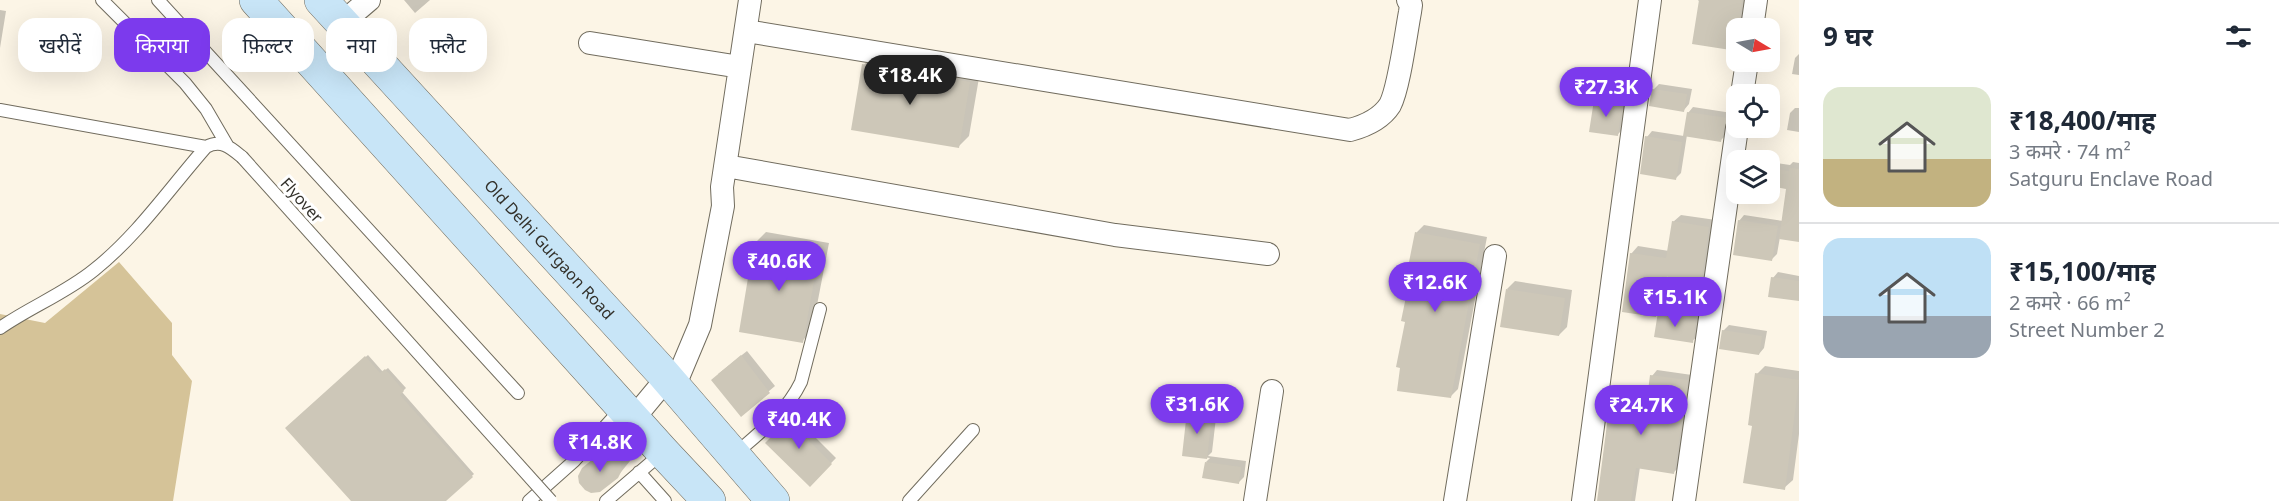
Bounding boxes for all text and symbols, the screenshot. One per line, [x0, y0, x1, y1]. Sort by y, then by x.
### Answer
chip: खरीदें [18, 18, 102, 72]
chip: किराया [114, 18, 210, 72]
chip: फ़िल्टर [222, 18, 314, 72]
chip: नया [326, 18, 397, 72]
chip: फ़्लैट [409, 18, 487, 72]
north arrow [1726, 18, 1780, 72]
map controls [1726, 18, 1780, 204]
text: 9 घर [1823, 18, 1873, 54]
icon: filters [2222, 20, 2255, 53]
pin: ₹18.4K [861, 55, 959, 106]
text: ₹18.4K [878, 61, 942, 88]
pin: ₹27.3K [1557, 67, 1655, 118]
text: ₹27.3K [1574, 73, 1638, 100]
button: locate [1726, 84, 1780, 138]
text: ₹18,400/माह [2009, 102, 2156, 138]
icon: home [1871, 111, 1943, 183]
text: 3 कमरे · 74 m² [2009, 138, 2131, 165]
button: layers [1726, 150, 1780, 204]
text: Satguru Enclave Road [2009, 165, 2213, 192]
street label: Flyover [276, 173, 328, 228]
street label: Old Delhi Gurgaon Road [479, 174, 619, 324]
pin: ₹40.6K [730, 241, 828, 292]
text: ₹40.6K [747, 247, 811, 274]
text: ₹15,100/माह [2009, 253, 2156, 289]
pin: ₹12.6K [1386, 262, 1484, 313]
icon: home [1871, 262, 1943, 334]
text: ₹12.6K [1403, 268, 1467, 295]
pin: ₹15.1K [1626, 277, 1724, 328]
text: ₹15.1K [1643, 283, 1707, 310]
text: 2 कमरे · 66 m² [2009, 289, 2131, 316]
text: Street Number 2 [2009, 316, 2165, 343]
pin: ₹31.6K [1148, 384, 1246, 435]
pin: ₹24.7K [1592, 385, 1690, 436]
text: ₹31.6K [1165, 390, 1229, 417]
text: ₹24.7K [1609, 391, 1673, 418]
pin: ₹40.4K [750, 399, 848, 450]
text: ₹40.4K [767, 405, 831, 432]
pin: ₹14.8K [551, 422, 649, 473]
text: ₹14.8K [568, 428, 632, 455]

